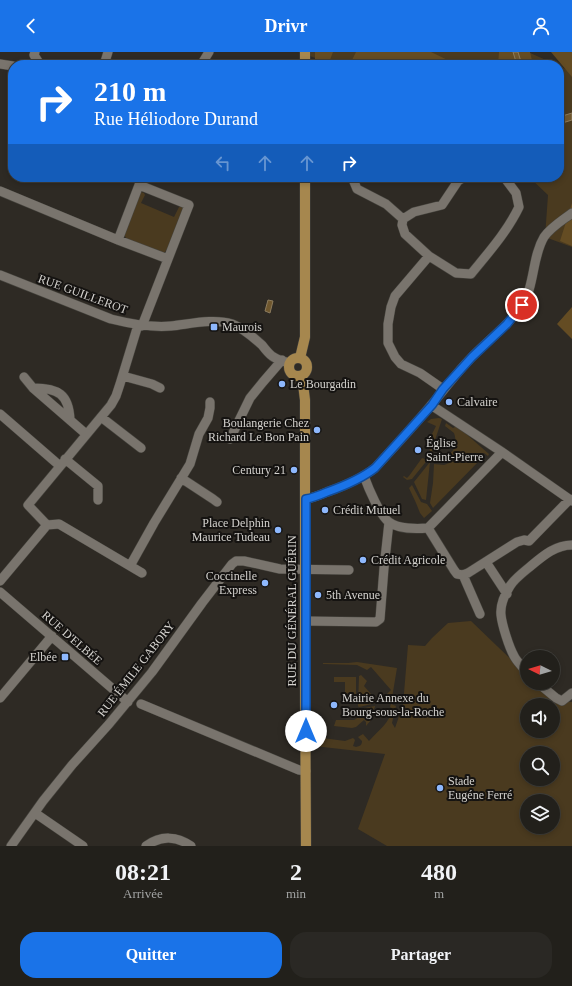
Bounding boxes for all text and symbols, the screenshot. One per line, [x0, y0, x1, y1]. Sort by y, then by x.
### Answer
icon: back [20, 15, 42, 37]
icon: person [530, 15, 552, 37]
text: Drivr [265, 16, 307, 36]
icon: right [28, 76, 80, 128]
text: 210 m [94, 76, 166, 107]
text: Rue Héliodore Durand [94, 109, 258, 129]
icon: left [212, 152, 234, 174]
icon: ahead [254, 152, 276, 174]
icon: ahead [296, 152, 318, 174]
icon: right [338, 152, 360, 174]
street label: RUE GUILLEROT [36, 271, 130, 317]
pin [505, 288, 539, 322]
icon: arrive [511, 294, 533, 316]
place label: Maurois [222, 320, 262, 334]
marker: Maurois [209, 322, 219, 332]
place label: Le Bourgadin [290, 377, 356, 391]
marker: Le Bourgadin [277, 379, 287, 389]
place label: Calvaire [457, 395, 498, 409]
marker: Calvaire [444, 397, 454, 407]
place label: Boulangerie Chez Richard Le Bon Pain [208, 416, 309, 444]
marker: Boulangerie Chez Richard Le Bon Pain [312, 425, 322, 435]
place label: Église Saint-Pierre [426, 436, 483, 464]
marker: Église Saint-Pierre [413, 445, 423, 455]
place label: Century 21 [232, 463, 286, 477]
marker: Century 21 [289, 465, 299, 475]
place label: Crédit Mutuel [333, 503, 401, 517]
marker: Crédit Mutuel [320, 505, 330, 515]
place label: Place Delphin Maurice Tudeau [192, 516, 270, 544]
marker: Place Delphin Maurice Tudeau [273, 525, 283, 535]
street label: RUE DU GÉNÉRAL GUÉRIN [285, 535, 299, 687]
place label: Crédit Agricole [371, 553, 445, 567]
marker: Crédit Agricole [358, 555, 368, 565]
place label: Coccinelle Express [206, 569, 257, 597]
marker: Coccinelle Express [260, 578, 270, 588]
place label: 5th Avenue [326, 588, 380, 602]
marker: 5th Avenue [313, 590, 323, 600]
street label: RUE D'ELBÉE [39, 608, 105, 668]
street label: RUE ÉMILE GABORY [95, 618, 178, 719]
place label: Elbée [30, 650, 57, 664]
north arrow [520, 650, 560, 690]
map controls [520, 650, 560, 834]
marker: Elbée [60, 652, 70, 662]
place label: Mairie Annexe du Bourg-sous-la-Roche [342, 691, 444, 719]
button: sound [520, 698, 560, 738]
marker: Mairie Annexe du Bourg-sous-la-Roche [329, 700, 339, 710]
position arrow [285, 710, 327, 752]
button: search [520, 746, 560, 786]
place label: Stade Eugéne Ferré [448, 774, 512, 802]
marker: Stade Eugéne Ferré [435, 783, 445, 793]
button: layers [520, 794, 560, 834]
text: 08:21 [115, 859, 171, 885]
text: 2 [290, 859, 302, 885]
text: 480 [421, 859, 457, 885]
text: Arrivée [123, 886, 163, 901]
text: min [286, 886, 306, 901]
text: m [434, 886, 444, 901]
button: Quitter [20, 932, 282, 978]
button: Partager [290, 932, 552, 978]

